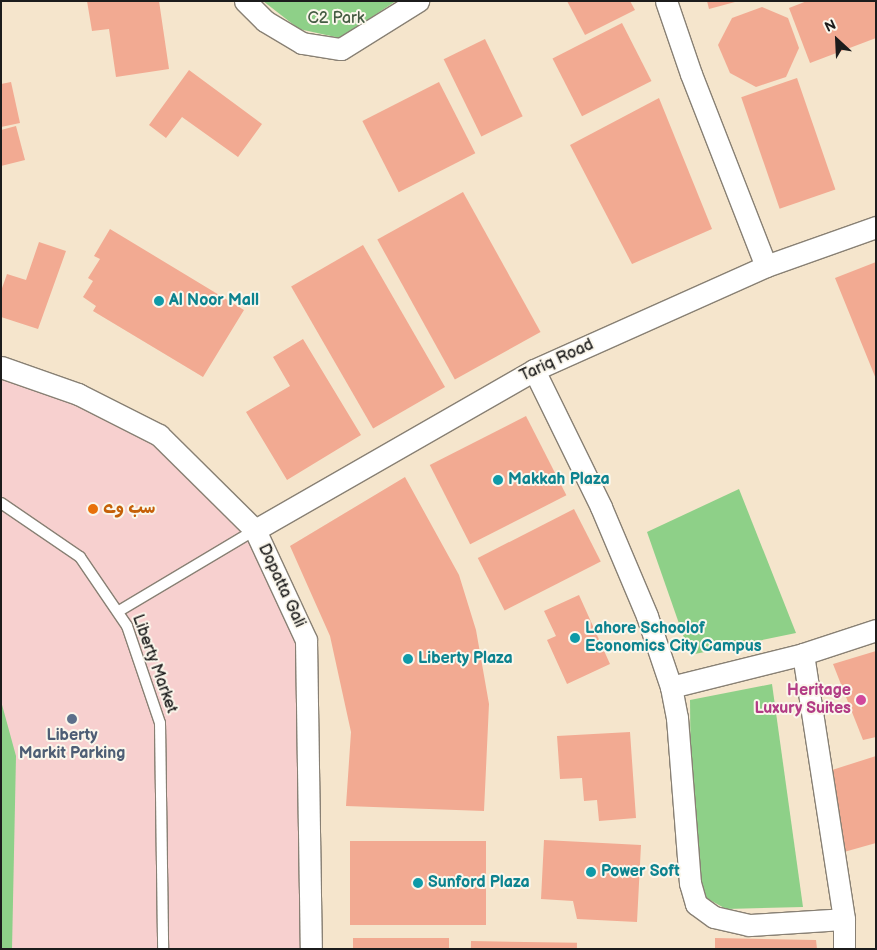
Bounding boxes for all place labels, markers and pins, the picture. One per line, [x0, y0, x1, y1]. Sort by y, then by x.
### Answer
place label: Al Noor Mall [169, 291, 259, 311]
marker: Al Noor Mall [153, 295, 165, 307]
place label: Makkah Plaza [508, 470, 610, 490]
marker: Makkah Plaza [492, 474, 504, 486]
place label: سب وے [103, 499, 155, 519]
marker: سب وے [87, 503, 99, 515]
place label: Lahore Schoolof Economics City Campus [585, 619, 762, 657]
marker: Lahore Schoolof Economics City Campus [569, 632, 581, 644]
place label: Liberty Plaza [418, 649, 513, 669]
marker: Liberty Plaza [402, 653, 414, 665]
place label: Heritage Luxury Suites [754, 681, 851, 719]
marker: Heritage Luxury Suites [855, 694, 867, 706]
marker: Liberty Markit Parking [66, 713, 78, 725]
place label: Liberty Markit Parking [19, 726, 125, 764]
place label: Power Soft [601, 862, 680, 882]
marker: Power Soft [585, 866, 597, 878]
place label: Sunford Plaza [428, 873, 530, 893]
marker: Sunford Plaza [412, 877, 424, 889]

